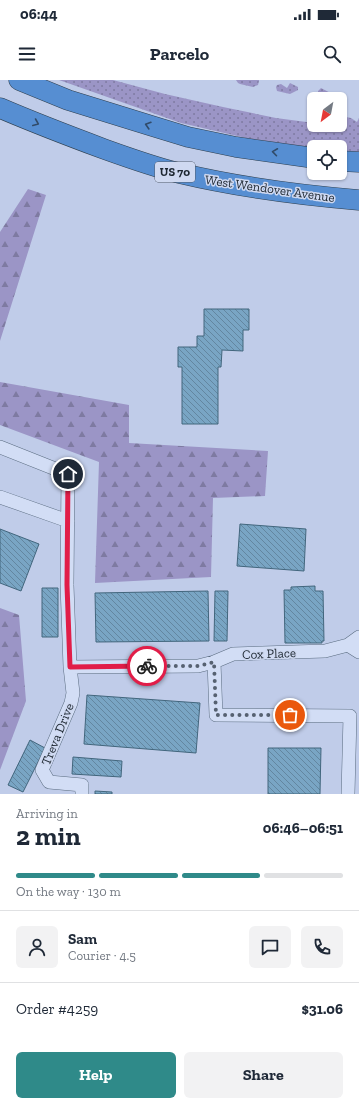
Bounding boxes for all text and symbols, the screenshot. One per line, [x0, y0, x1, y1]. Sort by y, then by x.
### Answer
text: 06:44 [20, 5, 58, 23]
icon: menu [16, 43, 38, 65]
text: Parcelo [150, 43, 209, 65]
icon: search [321, 43, 343, 65]
north arrow [307, 92, 347, 132]
map controls [307, 92, 347, 180]
one-way arrow [32, 118, 39, 126]
one-way arrow [145, 121, 152, 130]
button: locate [307, 140, 347, 180]
one-way arrow [272, 148, 278, 157]
road number: US 70 [155, 162, 195, 182]
street label: West Wendover Avenue [204, 172, 336, 205]
pin [51, 457, 85, 491]
icon: home [57, 463, 79, 485]
street label: Cox Place [242, 645, 296, 662]
courier [127, 646, 167, 686]
icon: bike [136, 655, 158, 677]
pin [273, 698, 307, 732]
street label: Treva Drive [38, 701, 77, 767]
icon: bag [279, 704, 301, 726]
text: Arriving in [16, 806, 78, 821]
text: 06:46–06:51 [263, 819, 343, 837]
text: 2 min [16, 820, 81, 852]
text: On the way · 130 m [16, 884, 121, 899]
button: person [16, 926, 58, 968]
button: chat [249, 926, 291, 968]
button: phone [301, 926, 343, 968]
text: Sam [68, 930, 97, 948]
text: Courier · 4.5 [68, 948, 136, 963]
text: Order #4259 [16, 1000, 98, 1018]
text: $31.06 [301, 1000, 343, 1018]
button: Help [16, 1052, 176, 1098]
button: Share [184, 1052, 343, 1098]

